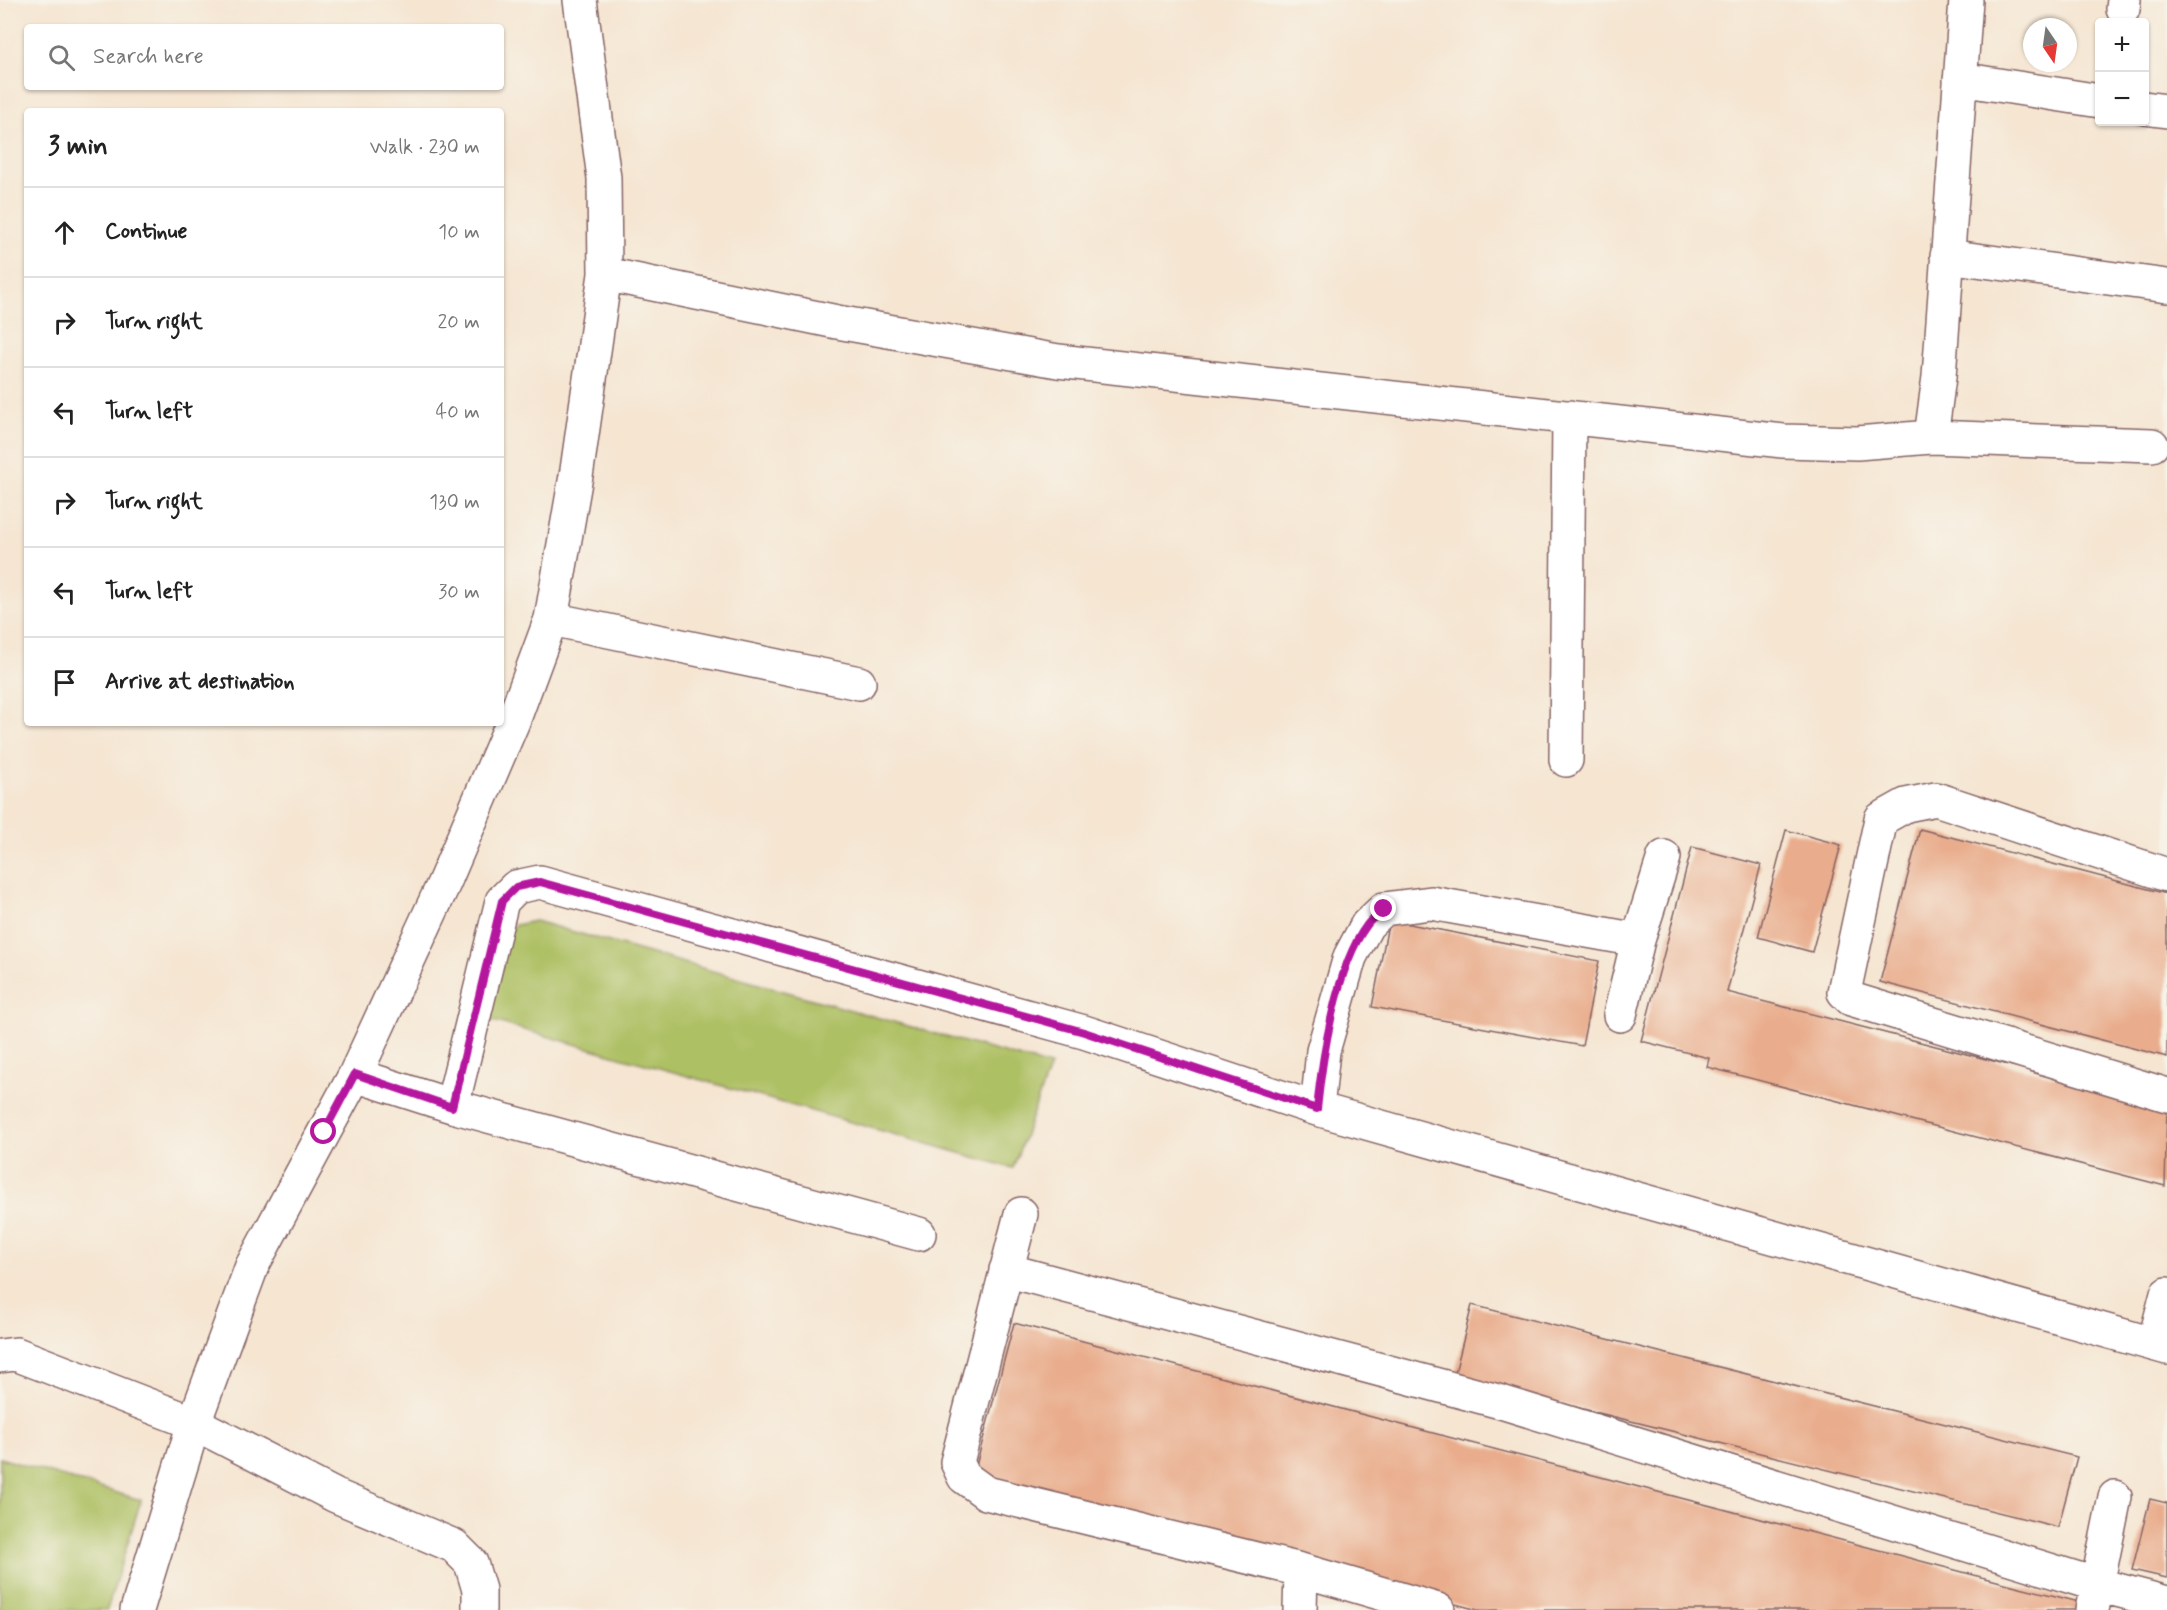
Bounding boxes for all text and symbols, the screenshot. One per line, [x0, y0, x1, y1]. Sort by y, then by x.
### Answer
north arrow [2023, 18, 2077, 72]
map controls [2095, 18, 2149, 126]
button: + [2095, 18, 2149, 72]
search box [24, 24, 504, 90]
icon: search [45, 41, 78, 74]
text: Search here [93, 43, 204, 71]
button: − [2095, 72, 2149, 126]
text: 3 min [48, 130, 108, 164]
text: Walk · 230 m [370, 134, 480, 161]
icon: ahead [48, 216, 81, 249]
text: Continue [105, 218, 187, 246]
text: 10 m [438, 219, 480, 246]
icon: right [48, 306, 81, 339]
text: Turn right [105, 308, 203, 336]
text: 20 m [437, 309, 480, 336]
icon: left [48, 396, 81, 429]
text: Turn left [105, 398, 193, 426]
text: 40 m [436, 399, 480, 426]
icon: right [48, 486, 81, 519]
text: Turn right [105, 488, 203, 516]
text: 130 m [429, 489, 480, 516]
icon: left [48, 576, 81, 609]
text: Turn left [105, 578, 193, 606]
text: 30 m [438, 579, 480, 606]
icon: arrive [48, 666, 81, 699]
text: Arrive at destination [105, 668, 295, 696]
route end [1370, 895, 1396, 921]
route start [310, 1118, 336, 1144]

